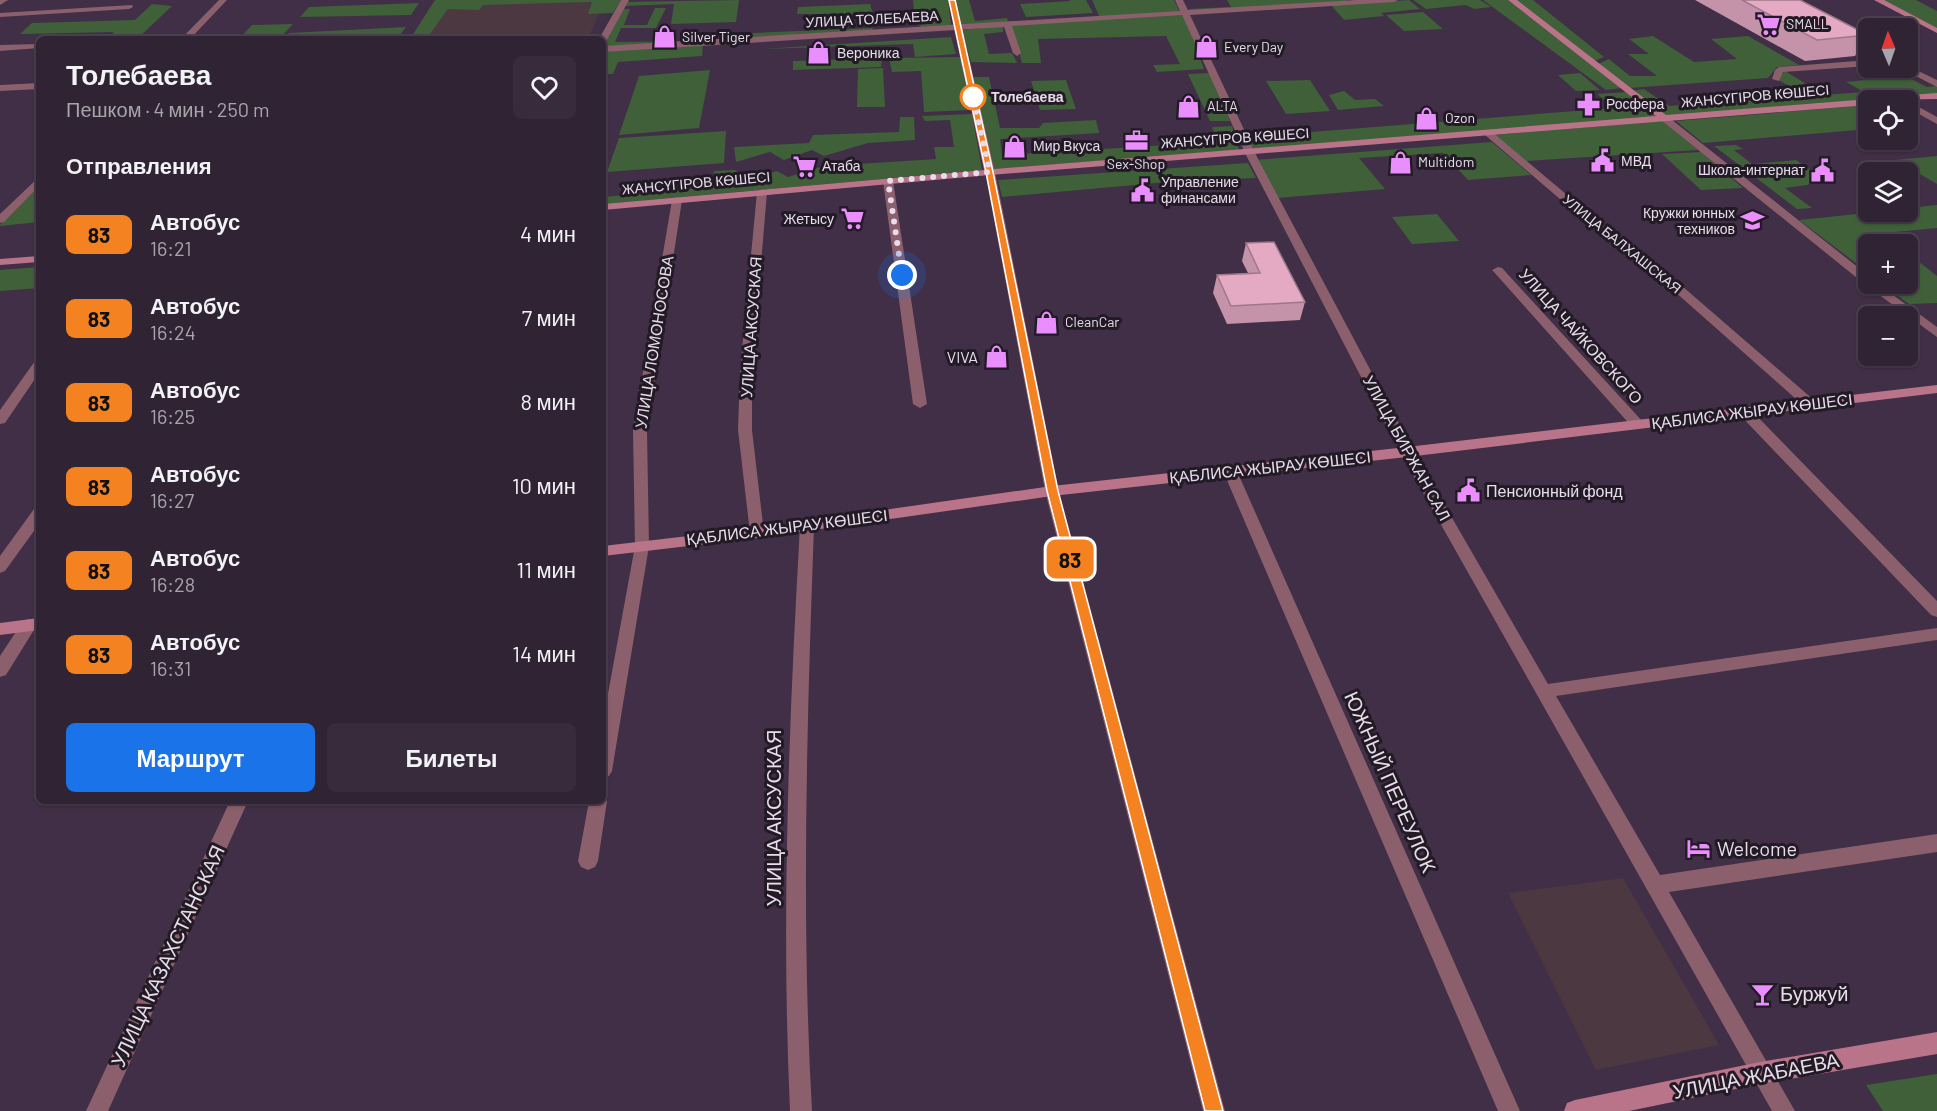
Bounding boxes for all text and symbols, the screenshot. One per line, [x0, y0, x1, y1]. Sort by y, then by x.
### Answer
street label: УЛИЦА ТОЛЕБАЕВА [805, 6, 940, 30]
supermarket icon: SMALL [1755, 11, 1781, 37]
place label: SMALL [1786, 15, 1829, 32]
north arrow [1858, 18, 1918, 78]
map controls [1858, 18, 1918, 366]
shop icon: Silver Tiger [651, 24, 677, 50]
place label: Silver Tiger [682, 28, 750, 45]
shop icon: Every Day [1193, 34, 1219, 60]
place label: Every Day [1224, 38, 1284, 55]
shop icon: Вероника [806, 40, 832, 66]
place label: Вероника [837, 44, 900, 61]
button: heart [513, 56, 576, 119]
text: Толебаева [66, 57, 211, 91]
street label: ЖАНСҮГІРОВ КӨШЕСІ [1680, 81, 1830, 110]
marker: Толебаева [960, 84, 986, 110]
place label: Толебаева [991, 88, 1064, 105]
button: locate [1858, 90, 1918, 150]
pharmacy icon: Росфера [1575, 91, 1601, 117]
shop icon: ALTA [1176, 93, 1202, 119]
place label: Росфера [1606, 95, 1665, 112]
text: Пешком · 4 мин · 250 m [66, 97, 270, 121]
place label: ALTA [1207, 97, 1238, 114]
shop icon: Ozon [1414, 105, 1440, 131]
place label: Ozon [1445, 109, 1475, 126]
street label: ЖАНСҮГІРОВ КӨШЕСІ [1160, 124, 1310, 151]
office icon: Sex-Shop [1123, 127, 1149, 153]
shop icon: Мир Вкуса [1002, 133, 1028, 159]
place label: Мир Вкуса [1033, 137, 1101, 154]
public building icon: МВД [1590, 148, 1616, 174]
shop icon: Multidom [1387, 149, 1413, 175]
text: Отправления [66, 152, 212, 178]
place label: МВД [1621, 152, 1652, 169]
supermarket icon: Атаба [791, 153, 817, 179]
place label: Multidom [1418, 153, 1474, 170]
place label: Sex-Shop [1107, 155, 1165, 172]
place label: Атаба [822, 157, 861, 174]
public building icon: Школа-интернат [1810, 157, 1836, 183]
place label: Школа-интернат [1698, 161, 1806, 178]
button: layers [1858, 162, 1918, 222]
street label: ЖАНСҮГІРОВ КӨШЕСІ [621, 168, 771, 197]
place label: Управление финансами [1161, 173, 1239, 206]
public building icon: Управление финансами [1130, 177, 1156, 203]
street label: УЛИЦА БАЛХАШСКАЯ [1560, 191, 1685, 297]
place label: Кружки юнных техников [1643, 204, 1735, 237]
supermarket icon: Жетысу [839, 206, 865, 232]
text: Автобус [150, 208, 240, 234]
school or university icon: Кружки юнных техников [1740, 208, 1766, 234]
place label: Жетысу [783, 210, 834, 227]
text: 4 мин [520, 220, 576, 246]
text: 83 [88, 222, 110, 247]
button: + [1858, 234, 1918, 294]
text: 16:21 [150, 236, 192, 260]
street label: УЛИЦА ЛОМОНОСОВА [630, 254, 677, 430]
street label: УЛИЦА АКСУСКАЯ [736, 256, 765, 398]
your location [887, 260, 917, 290]
street label: УЛИЦА ЧАЙКОВСКОГО [1516, 264, 1647, 407]
text: Автобус [150, 292, 240, 318]
text: 7 мин [522, 304, 576, 330]
text: 83 [88, 306, 110, 331]
button: − [1858, 306, 1918, 366]
shop icon: CleanCar [1034, 309, 1060, 335]
place label: CleanCar [1065, 313, 1119, 330]
text: 16:24 [150, 320, 196, 344]
shop icon: VIVA [983, 344, 1009, 370]
place label: VIVA [947, 347, 978, 366]
street label: УЛИЦА БИРЖАН САЛ [1360, 372, 1455, 524]
text: Автобус [150, 376, 240, 402]
text: 8 мин [521, 388, 576, 414]
street label: ҚАБЛИСА ЖЫРАУ КӨШЕСІ [1650, 389, 1854, 432]
text: 83 [88, 390, 110, 415]
text: 16:25 [150, 404, 195, 428]
street label: ҚАБЛИСА ЖЫРАУ КӨШЕСІ [1168, 446, 1372, 487]
text: Автобус [150, 460, 240, 486]
text: 10 мин [512, 472, 576, 498]
text: 83 [88, 474, 110, 499]
public building icon: Пенсионный фонд [1455, 478, 1481, 504]
place label: Пенсионный фонд [1486, 481, 1623, 500]
text: 16:27 [150, 488, 194, 512]
street label: ҚАБЛИСА ЖЫРАУ КӨШЕСІ [685, 505, 889, 548]
line badge: 83 [1043, 540, 1097, 578]
text: Автобус [150, 544, 240, 570]
text: 83 [1059, 547, 1081, 572]
text: 11 мин [517, 556, 576, 582]
text: 83 [88, 558, 110, 583]
text: 16:28 [150, 572, 195, 596]
text: Автобус [150, 628, 240, 654]
text: 14 мин [512, 640, 576, 666]
text: 83 [88, 642, 110, 667]
text: 16:31 [150, 656, 191, 680]
street label: ЮЖНЫЙ ПЕРЕУЛОК [1340, 687, 1442, 876]
button: Маршрут [66, 723, 315, 792]
button: Билеты [327, 723, 576, 792]
street label: УЛИЦА АКСУСКАЯ [761, 730, 785, 906]
hotel icon: Welcome [1686, 836, 1712, 862]
place label: Welcome [1717, 836, 1797, 860]
street label: УЛИЦА КАЗАХСТАНСКАЯ [105, 841, 229, 1070]
bar icon: Буржуй [1749, 981, 1775, 1007]
place label: Буржуй [1780, 981, 1848, 1005]
street label: УЛИЦА ЖАБАЕВА [1671, 1047, 1842, 1103]

